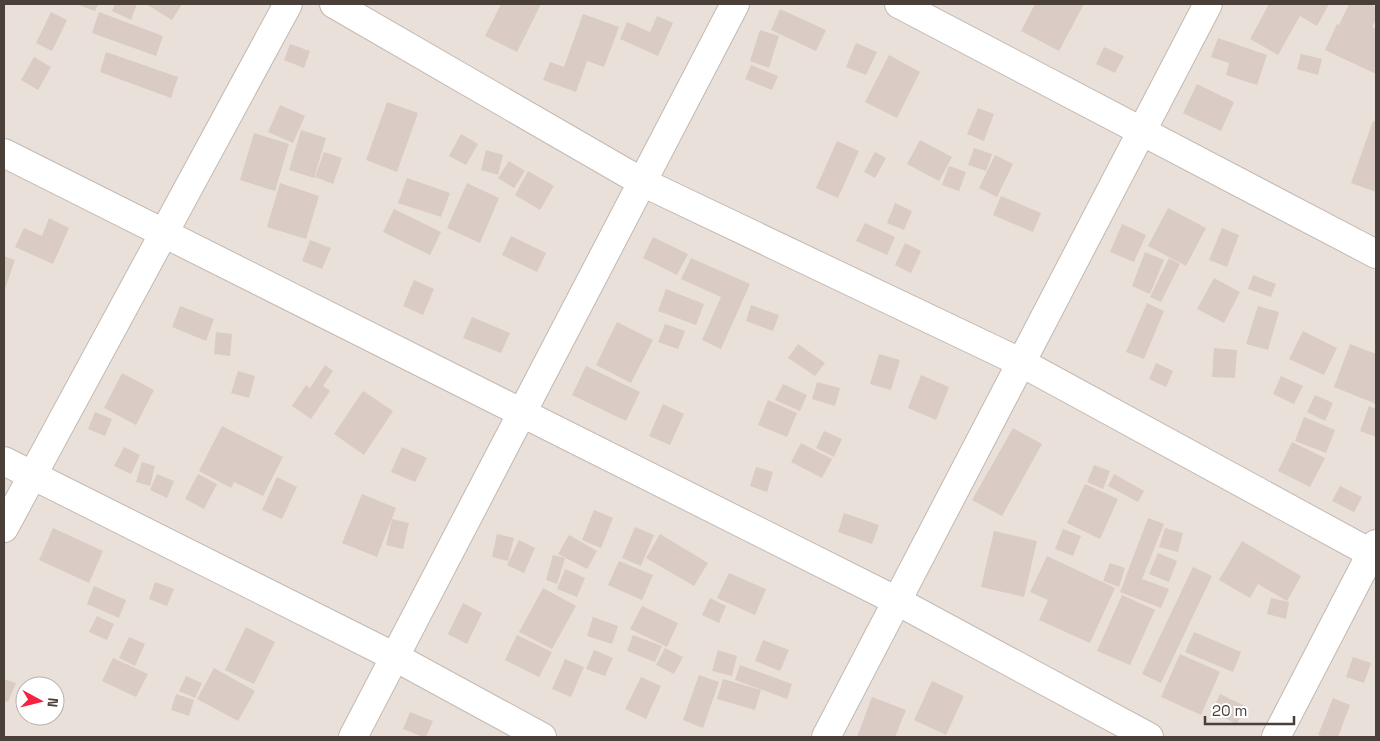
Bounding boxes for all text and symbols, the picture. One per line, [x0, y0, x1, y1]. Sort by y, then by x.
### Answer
north arrow [15, 676, 65, 726]
scale bar [1205, 694, 1294, 726]
text: N [43, 697, 62, 708]
text: 20 m [1212, 701, 1247, 720]

